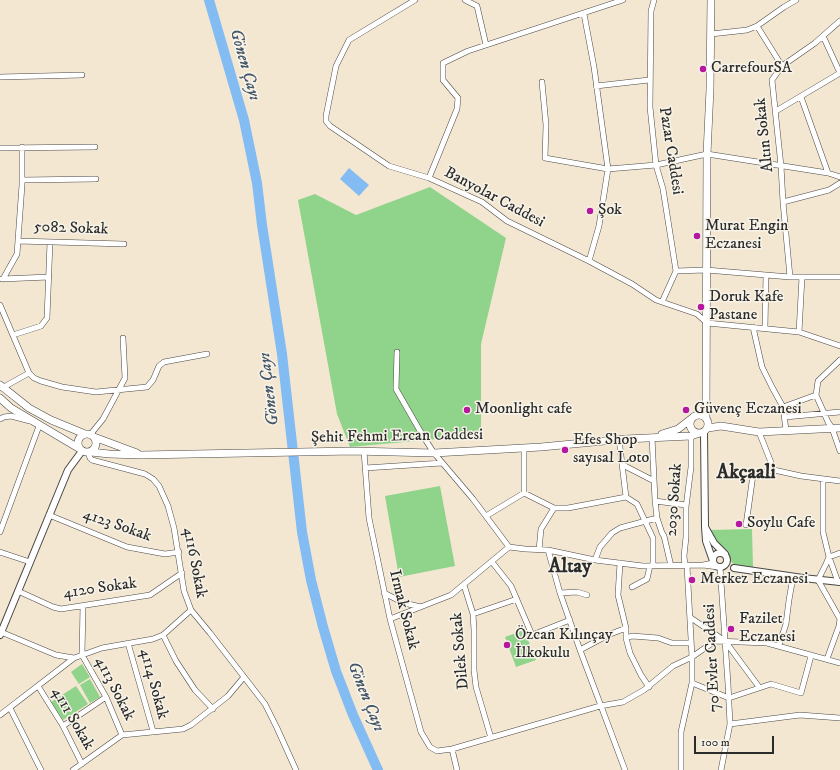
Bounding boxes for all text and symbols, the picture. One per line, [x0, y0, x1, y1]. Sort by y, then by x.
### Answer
water label: Gönen Çayı [224, 27, 264, 103]
place label: CarrefourSA [711, 59, 792, 79]
marker: CarrefourSA [698, 64, 708, 74]
street label: Altın Sokak [752, 97, 778, 173]
street label: Pazar Caddesi [654, 106, 686, 196]
street label: Banyolar Caddesi [441, 163, 547, 233]
place label: Şok [598, 201, 622, 221]
marker: Şok [585, 206, 595, 216]
place label: Murat Engin Eczanesi [705, 217, 788, 255]
street label: 5082 Sokak [33, 218, 109, 240]
marker: Murat Engin Eczanesi [692, 231, 702, 241]
place label: Doruk Kafe Pastane [709, 288, 783, 326]
marker: Doruk Kafe Pastane [696, 302, 706, 312]
water label: Gönen Çayı [255, 351, 285, 427]
place label: Moonlight cafe [475, 400, 572, 420]
place label: Güvenç Eczanesi [694, 400, 802, 420]
marker: Moonlight cafe [462, 405, 472, 415]
marker: Güvenç Eczanesi [681, 405, 691, 415]
street label: Şehit Fehmi Ercan Caddesi [311, 426, 483, 448]
place label: Efes Shop sayısal Loto [573, 431, 649, 469]
marker: Efes Shop sayısal Loto [560, 445, 570, 455]
district label: Akçaali [716, 462, 776, 486]
street label: 2030 Sokak [663, 463, 687, 537]
street label: 4123 Sokak [80, 505, 154, 547]
place label: Soylu Cafe [747, 514, 815, 534]
marker: Soylu Cafe [734, 519, 744, 529]
street label: 4116 Sokak [178, 526, 210, 600]
district label: Altay [549, 556, 591, 580]
street label: Irmak Sokak [384, 568, 422, 652]
place label: Merkez Eczanesi [700, 570, 808, 590]
street label: 4120 Sokak [62, 574, 138, 604]
marker: Merkez Eczanesi [687, 575, 697, 585]
street label: 70 Evler Caddesi [701, 603, 725, 713]
place label: Fazilet Eczanesi [739, 610, 795, 648]
street label: Dilek Sokak [448, 612, 474, 690]
marker: Fazilet Eczanesi [726, 624, 736, 634]
place label: Özcan Kılınçay İlkokulu [515, 626, 613, 664]
marker: Özcan Kılınçay İlkokulu [502, 640, 512, 650]
street label: 4114 Sokak [134, 647, 172, 721]
street label: 4113 Sokak [90, 654, 138, 724]
water label: Gönen Çayı [342, 659, 388, 735]
street label: 4111 Sokak [46, 684, 98, 754]
scale bar [696, 728, 776, 754]
text: 100 m [701, 735, 730, 750]

